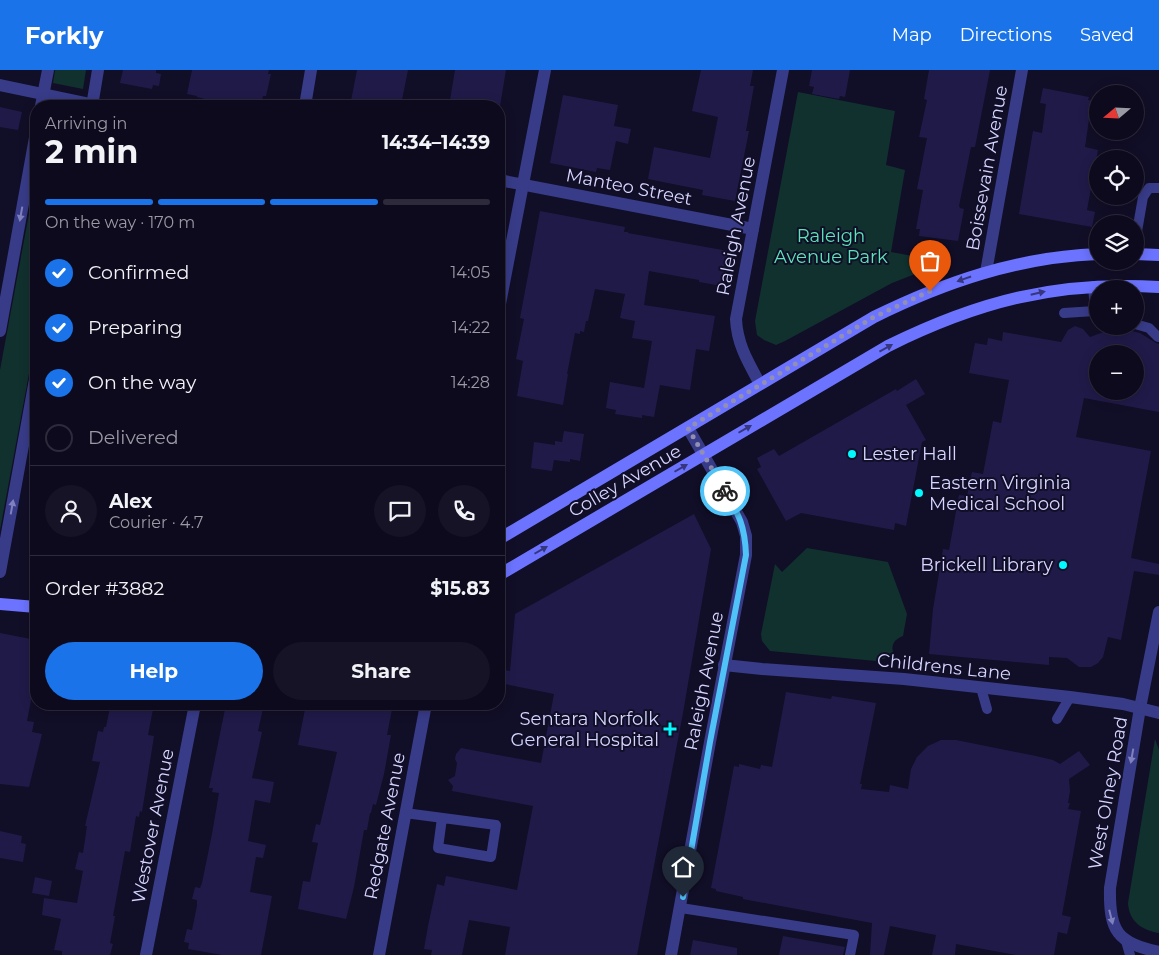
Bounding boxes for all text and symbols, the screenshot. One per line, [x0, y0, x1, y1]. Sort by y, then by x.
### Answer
text: Forkly [25, 21, 103, 50]
text: Map [892, 24, 932, 46]
text: Directions [960, 24, 1052, 46]
text: Saved [1080, 24, 1134, 46]
street label: Boissevain Avenue [962, 83, 1012, 252]
north arrow [1089, 85, 1144, 140]
map controls [1089, 85, 1144, 400]
text: Arriving in [45, 114, 127, 133]
text: 14:34–14:39 [382, 131, 490, 154]
text: 2 min [45, 132, 138, 171]
button: locate [1089, 150, 1144, 205]
street label: Raleigh Avenue [712, 154, 760, 297]
street label: Manteo Street [564, 164, 694, 210]
one-way arrow [17, 206, 25, 222]
text: On the way · 170 m [45, 213, 195, 232]
button: layers [1089, 215, 1144, 270]
park label: Raleigh Avenue Park [774, 225, 888, 268]
pin [909, 240, 951, 291]
icon: bag [916, 247, 944, 275]
icon: check [45, 259, 73, 287]
text: Confirmed [88, 261, 189, 284]
text: 14:05 [451, 263, 490, 282]
one-way arrow [956, 275, 971, 283]
button: + [1089, 280, 1144, 335]
one-way arrow [1031, 289, 1046, 297]
icon: check [45, 314, 73, 342]
text: Preparing [88, 316, 183, 339]
text: 14:22 [452, 318, 490, 337]
one-way arrow [879, 343, 892, 352]
button: − [1089, 345, 1144, 400]
icon: check [45, 369, 73, 397]
text: On the way [88, 371, 196, 394]
text: 14:28 [451, 373, 490, 392]
one-way arrow [739, 425, 752, 434]
text: Delivered [88, 426, 179, 449]
street label: Colley Avenue [565, 440, 685, 522]
place label: Lester Hall [862, 443, 957, 465]
marker: Lester Hall [846, 448, 858, 460]
one-way arrow [674, 463, 688, 472]
courier [700, 466, 750, 516]
place label: Eastern Virginia Medical School [929, 472, 1071, 515]
icon: bike [711, 477, 739, 505]
button: person [45, 485, 97, 537]
button: chat [374, 485, 426, 537]
button: phone [438, 485, 490, 537]
marker: Eastern Virginia Medical School [913, 487, 925, 499]
text: Alex [109, 490, 152, 513]
one-way arrow [8, 498, 16, 514]
text: Courier · 4.7 [109, 513, 203, 532]
one-way arrow [533, 546, 548, 554]
place label: Brickell Library [920, 554, 1053, 576]
marker: Brickell Library [1057, 559, 1069, 571]
text: Order #3882 [45, 577, 164, 600]
text: $15.83 [430, 577, 490, 600]
street label: Raleigh Avenue [680, 609, 728, 752]
button: Help [45, 642, 263, 700]
button: Share [273, 642, 490, 700]
street label: Childrens Lane [876, 649, 1012, 685]
place label: Sentara Norfolk General Hospital [511, 708, 659, 751]
street label: West Olney Road [1084, 715, 1132, 871]
marker: Sentara Norfolk General Hospital [663, 722, 677, 736]
street label: Westover Avenue [127, 747, 179, 905]
one-way arrow [1128, 749, 1136, 765]
street label: Redgate Avenue [360, 750, 410, 901]
pin [662, 846, 704, 897]
icon: home [669, 853, 697, 881]
one-way arrow [1107, 909, 1115, 924]

